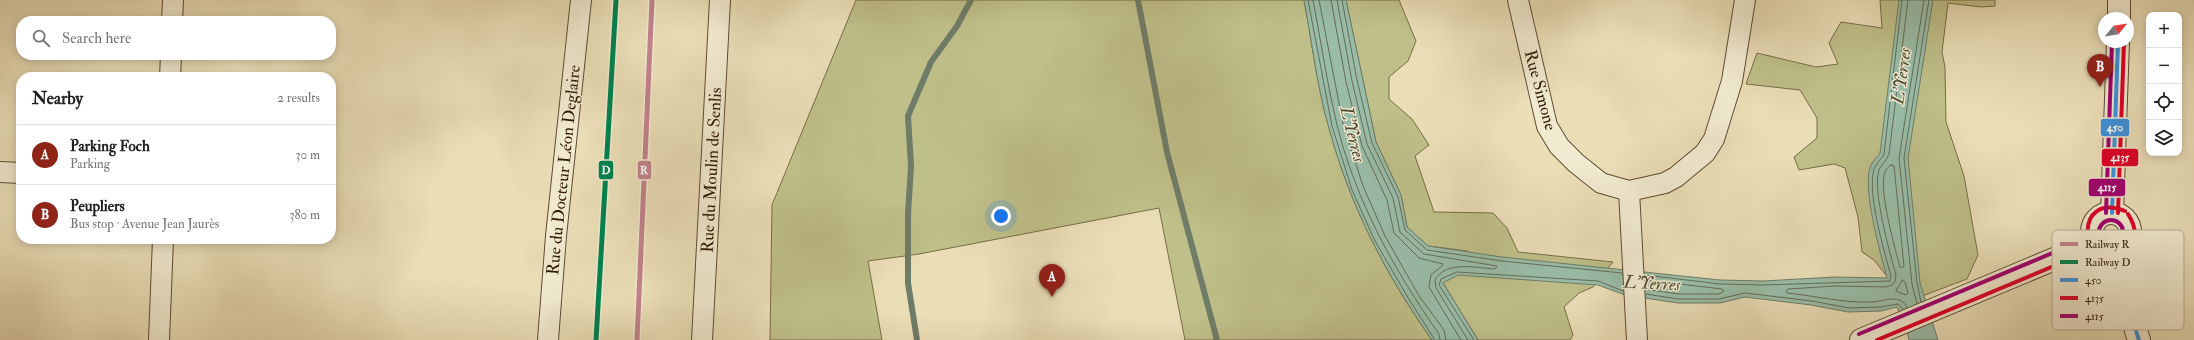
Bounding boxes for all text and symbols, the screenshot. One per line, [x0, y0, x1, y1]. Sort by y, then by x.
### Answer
north arrow [2098, 12, 2134, 48]
map controls [2146, 12, 2182, 156]
button: + [2146, 12, 2182, 48]
search box [16, 16, 336, 60]
icon: search [30, 27, 52, 49]
text: Search here [62, 29, 131, 48]
water label: L'Yerres [1886, 45, 1917, 107]
street label: Rue Simone [1520, 48, 1561, 133]
button: − [2146, 48, 2182, 84]
pin: B [2087, 54, 2113, 87]
street label: Rue du Docteur Léon Deglaire [542, 64, 585, 276]
button: locate [2146, 84, 2182, 120]
street label: Rue du Moulin de Senlis [697, 87, 726, 253]
text: Nearby [32, 88, 83, 109]
text: 2 results [277, 90, 320, 106]
water label: L'Yerres [1334, 103, 1371, 165]
line badge: 450 [2100, 118, 2130, 137]
button: layers [2146, 120, 2182, 156]
text: 450 [2106, 121, 2124, 135]
text: Parking Foch [70, 137, 150, 156]
text: A [41, 147, 49, 163]
text: 30 m [296, 147, 320, 163]
line badge: 4135 [2101, 148, 2139, 167]
text: 4135 [2110, 151, 2130, 165]
text: Parking [70, 156, 110, 172]
line badge: D [598, 160, 614, 180]
line badge: R [637, 160, 652, 180]
text: D [602, 164, 611, 177]
text: R [640, 164, 649, 177]
line badge: 4115 [2088, 178, 2126, 197]
text: 4115 [2097, 181, 2116, 195]
text: Peupliers [70, 197, 125, 216]
your location [991, 206, 1011, 226]
text: B [41, 207, 49, 223]
text: 380 m [289, 207, 320, 223]
text: Bus stop · Avenue Jean Jaurès [70, 216, 219, 232]
legend [2052, 230, 2184, 330]
text: Railway R [2085, 238, 2130, 252]
text: Railway D [2085, 256, 2130, 270]
pin: A [1039, 264, 1065, 297]
water label: L'Yerres [1622, 270, 1682, 297]
text: 450 [2085, 274, 2102, 287]
text: 4135 [2085, 292, 2104, 305]
text: 4115 [2085, 310, 2104, 323]

